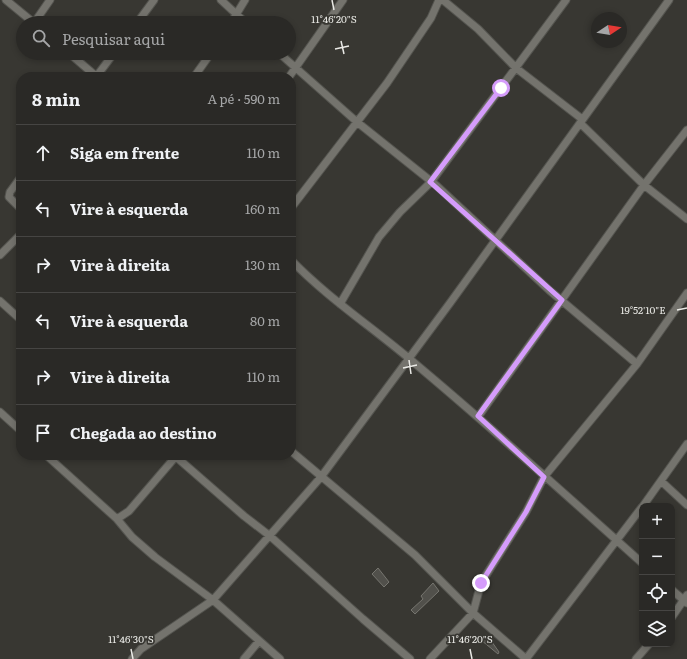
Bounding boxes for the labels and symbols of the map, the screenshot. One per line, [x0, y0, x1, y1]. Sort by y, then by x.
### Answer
text: 11°46'20"S [311, 11, 357, 26]
north arrow [591, 12, 627, 48]
route start [492, 79, 510, 97]
text: 19°52'10"E [620, 302, 666, 317]
route end [472, 574, 490, 592]
text: 11°46'30"S [108, 631, 154, 646]
text: 11°46'20"S [447, 631, 493, 646]

